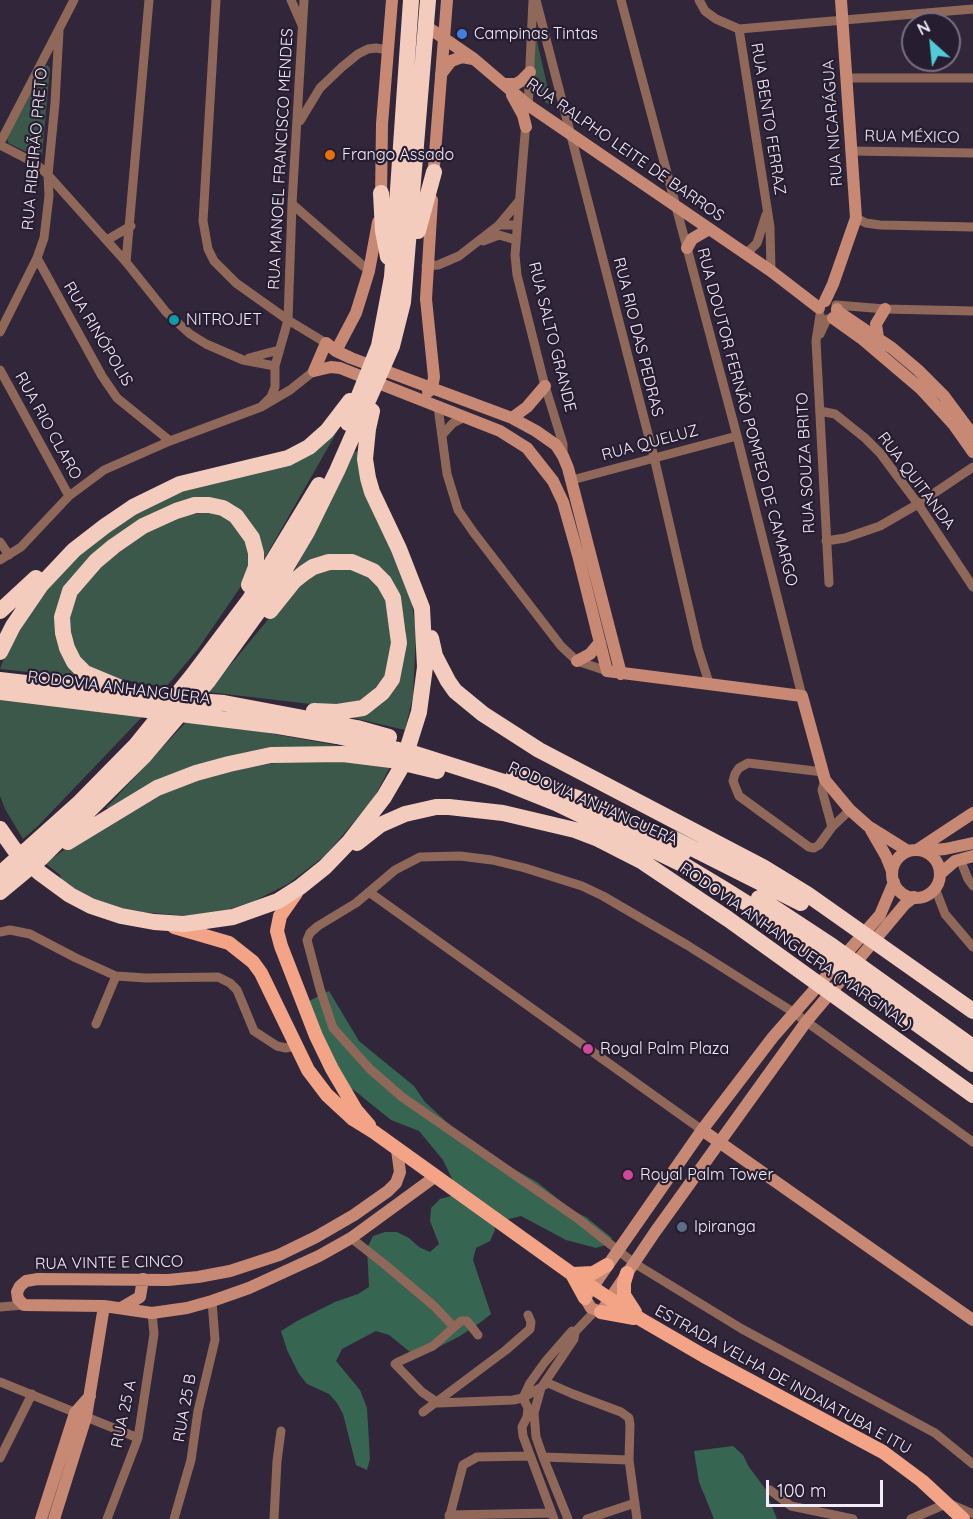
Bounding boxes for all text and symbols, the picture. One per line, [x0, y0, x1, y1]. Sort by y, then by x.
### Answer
north arrow [901, 12, 961, 72]
text: N [914, 16, 934, 39]
place label: Campinas Tintas [474, 24, 598, 44]
marker: Campinas Tintas [455, 27, 469, 41]
street label: RUA MANOEL FRANCISCO MENDES [265, 28, 297, 290]
street label: RUA BENTO FERRAZ [746, 41, 790, 197]
street label: RUA NICARÁGUA [819, 59, 847, 187]
street label: RUA RIBEIRÃO PRETO [18, 67, 52, 231]
street label: RUA RALPHO LEITE DE BARROS [522, 74, 728, 226]
street label: RUA MÉXICO [864, 127, 960, 147]
place label: Frango Assado [342, 145, 454, 165]
marker: Frango Assado [323, 148, 337, 162]
street label: RUA DOUTOR FERNÃO POMPEO DE CAMARGO [692, 246, 802, 588]
street label: RUA RIO DAS PEDRAS [609, 255, 667, 419]
street label: RUA SALTO GRANDE [524, 260, 580, 414]
street label: RUA RINÓPOLIS [59, 278, 137, 390]
place label: NITROJET [186, 310, 262, 330]
marker: NITROJET [167, 313, 181, 327]
street label: RUA RIO CLARO [10, 369, 86, 483]
street label: RUA SOUZA BRITO [793, 392, 819, 534]
street label: RUA QUELUZ [600, 421, 700, 465]
street label: RUA QUITANDA [873, 428, 959, 534]
street label: RODOVIA ANHANGUERA [27, 667, 211, 709]
street label: RODOVIA ANHANGUERA [505, 758, 681, 850]
street label: RODOVIA ANHANGUERA (MARGINAL) [676, 859, 916, 1035]
place label: Royal Palm Plaza [600, 1039, 729, 1059]
marker: Royal Palm Plaza [581, 1042, 595, 1056]
place label: Royal Palm Tower [640, 1165, 774, 1185]
marker: Royal Palm Tower [621, 1168, 635, 1182]
place label: Ipiranga [694, 1217, 756, 1237]
marker: Ipiranga [675, 1220, 689, 1234]
street label: RUA VINTE E CINCO [35, 1252, 183, 1274]
street label: ESTRADA VELHA DE INDAIATUBA E ITU [651, 1301, 915, 1459]
street label: RUA 25 B [170, 1372, 200, 1444]
street label: RUA 25 A [107, 1378, 141, 1450]
scale bar [769, 1468, 886, 1506]
text: 100 m [777, 1479, 826, 1502]

